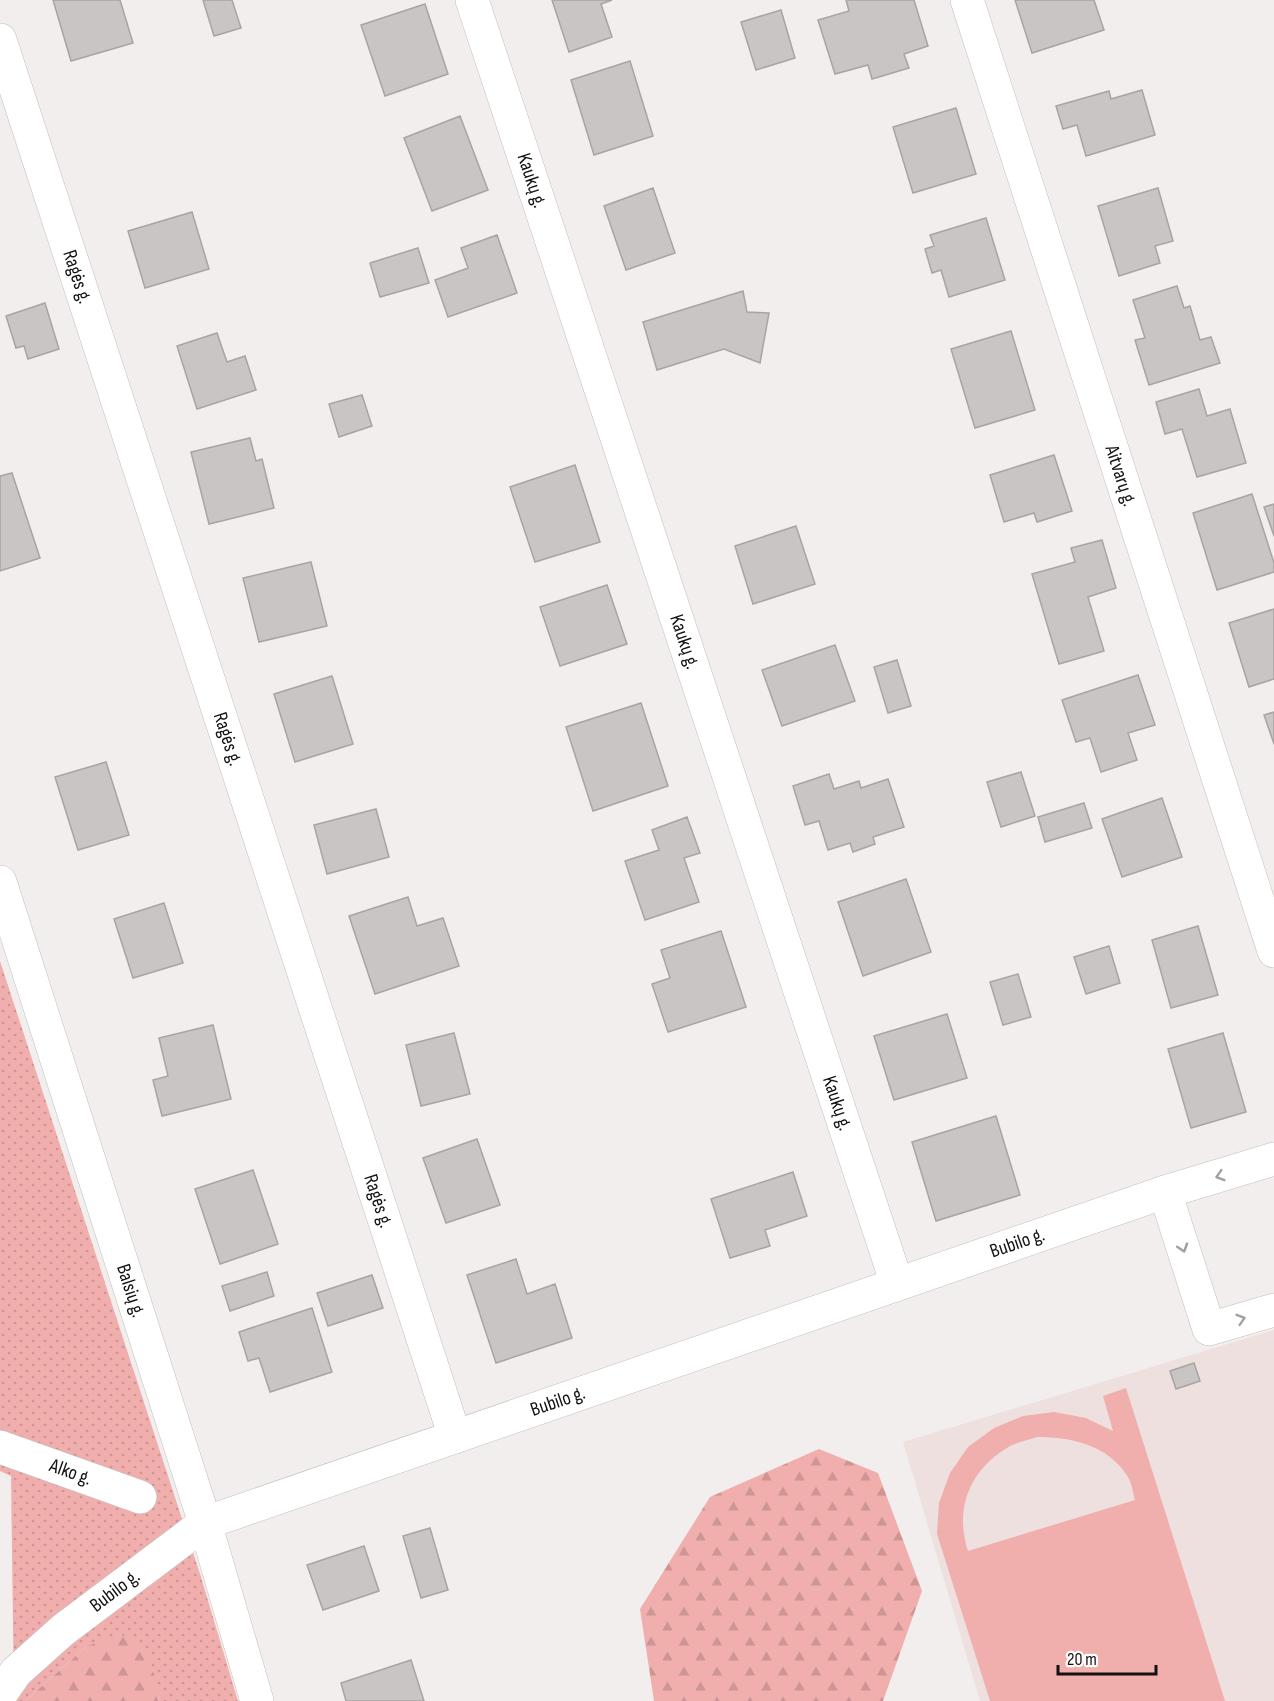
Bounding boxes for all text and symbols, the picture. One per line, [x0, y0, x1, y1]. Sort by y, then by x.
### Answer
street label: Kaukų g. [512, 150, 552, 211]
street label: Ragės g. [57, 247, 97, 307]
street label: Aitvarų g. [1099, 441, 1142, 509]
street label: Kaukų g. [664, 611, 705, 672]
street label: Ragės g. [208, 709, 248, 769]
street label: Kaukų g. [817, 1073, 857, 1133]
one-way arrow [1215, 1168, 1226, 1181]
street label: Ragės g. [358, 1171, 398, 1231]
street label: Bubilo g. [987, 1222, 1048, 1263]
one-way arrow [1176, 1242, 1188, 1253]
street label: Balsių g. [111, 1261, 150, 1320]
one-way arrow [1236, 1314, 1246, 1326]
street label: Bubilo g. [527, 1381, 588, 1422]
street label: Alko g. [45, 1453, 95, 1491]
street label: Bubilo g. [85, 1564, 145, 1617]
scale bar [1058, 1638, 1156, 1676]
text: 20 m [1067, 1649, 1097, 1670]

